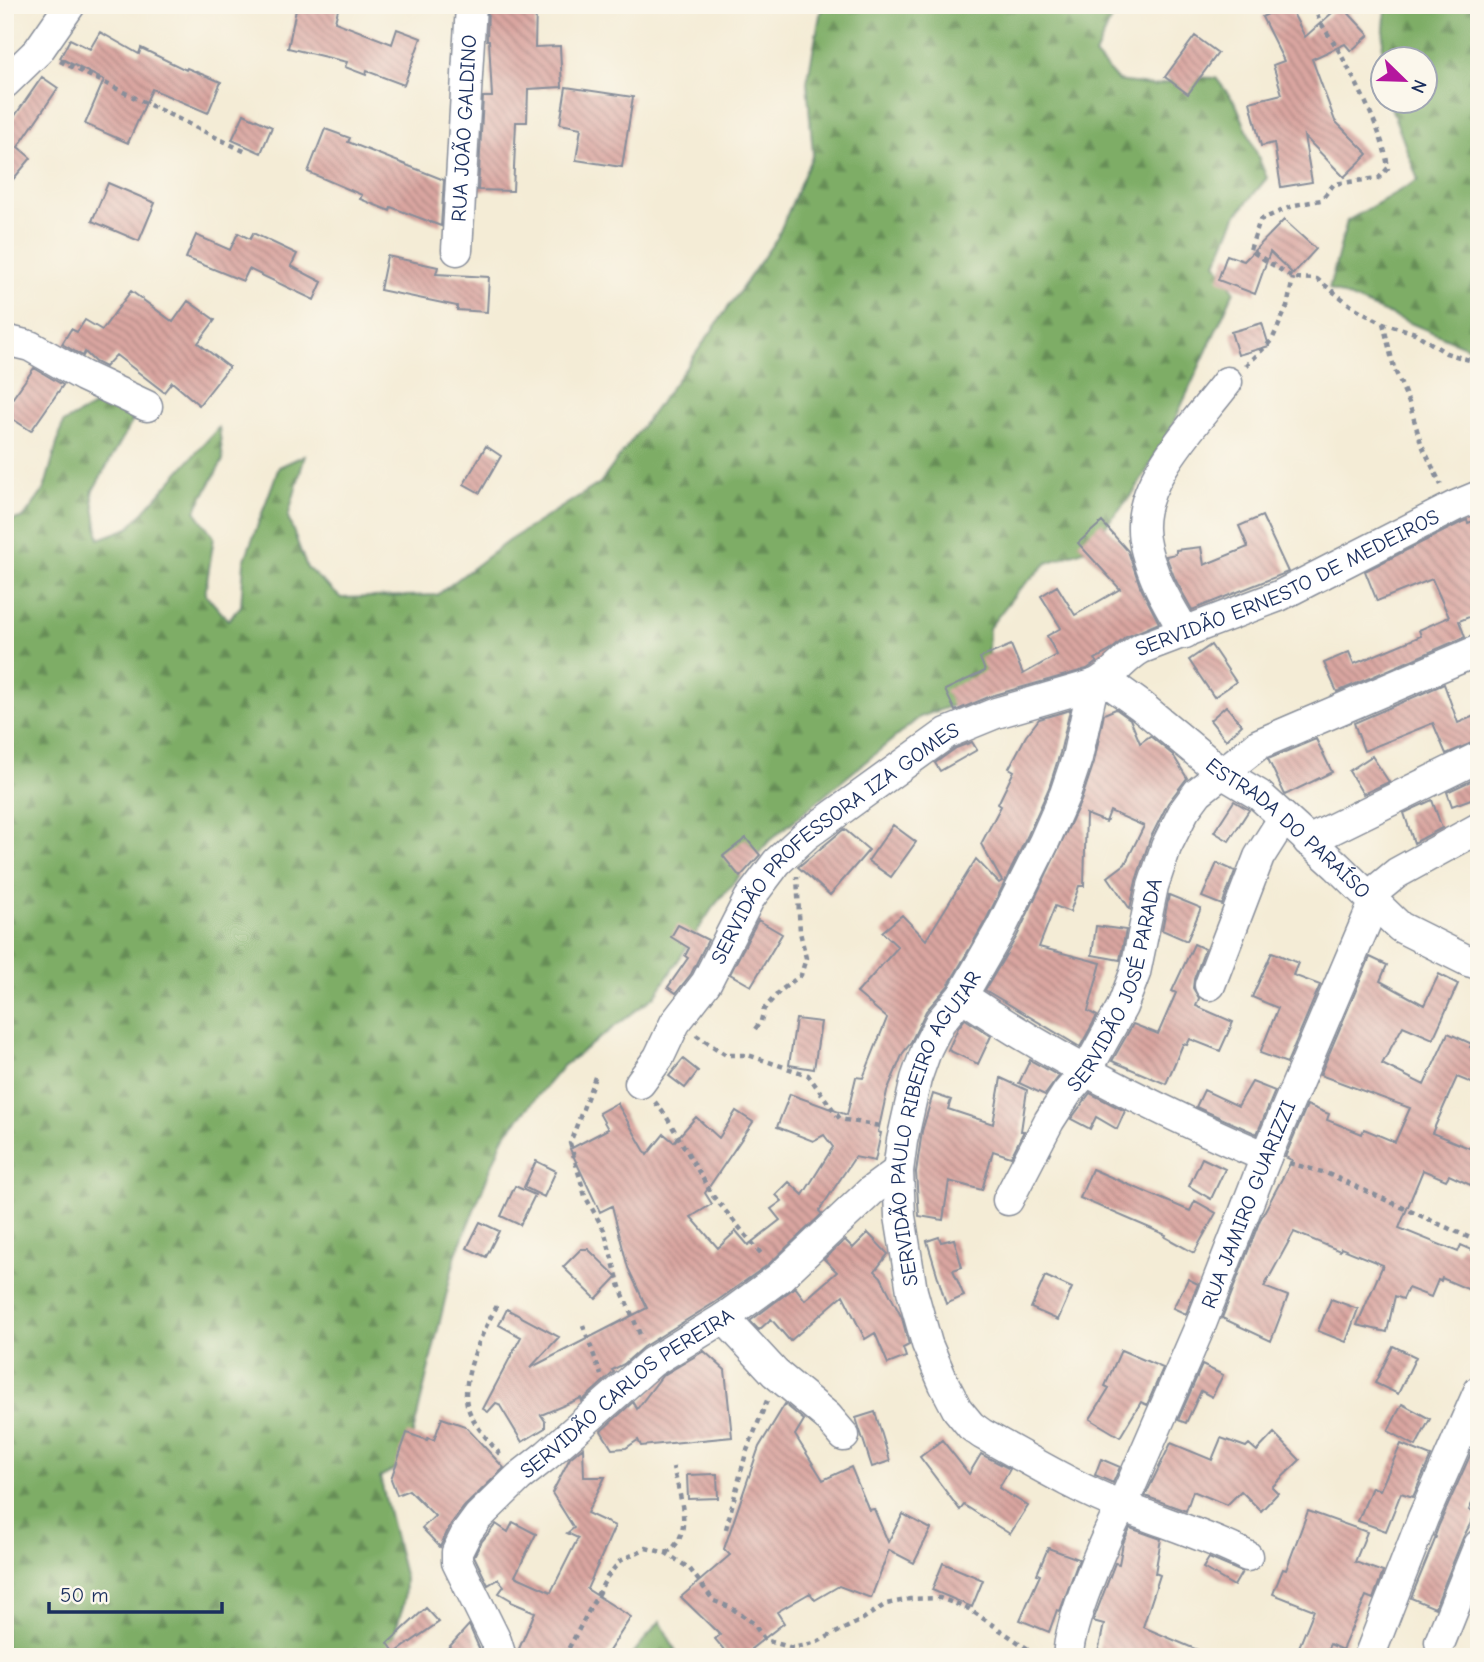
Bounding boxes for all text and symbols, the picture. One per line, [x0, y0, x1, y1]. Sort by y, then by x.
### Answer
street label: RUA JOÃO GALDINO [447, 34, 481, 223]
north arrow [1368, 46, 1438, 116]
text: N [1406, 76, 1431, 96]
street label: SERVIDÃO ERNESTO DE MEDEIROS [1131, 504, 1443, 661]
street label: SERVIDÃO PROFESSORA IZA GOMES [706, 717, 962, 968]
street label: ESTRADA DO PARAÍSO [1201, 753, 1375, 904]
street label: SERVIDÃO JOSÉ PARADA [1062, 875, 1167, 1097]
street label: SERVIDÃO PAULO RIBEIRO AGUIAR [886, 967, 986, 1288]
street label: RUA JAMIRO GUARIZZI [1196, 1097, 1301, 1312]
street label: SERVIDÃO CARLOS PEREIRA [515, 1303, 738, 1484]
scale bar [49, 1571, 222, 1615]
text: 50 m [60, 1583, 109, 1607]

